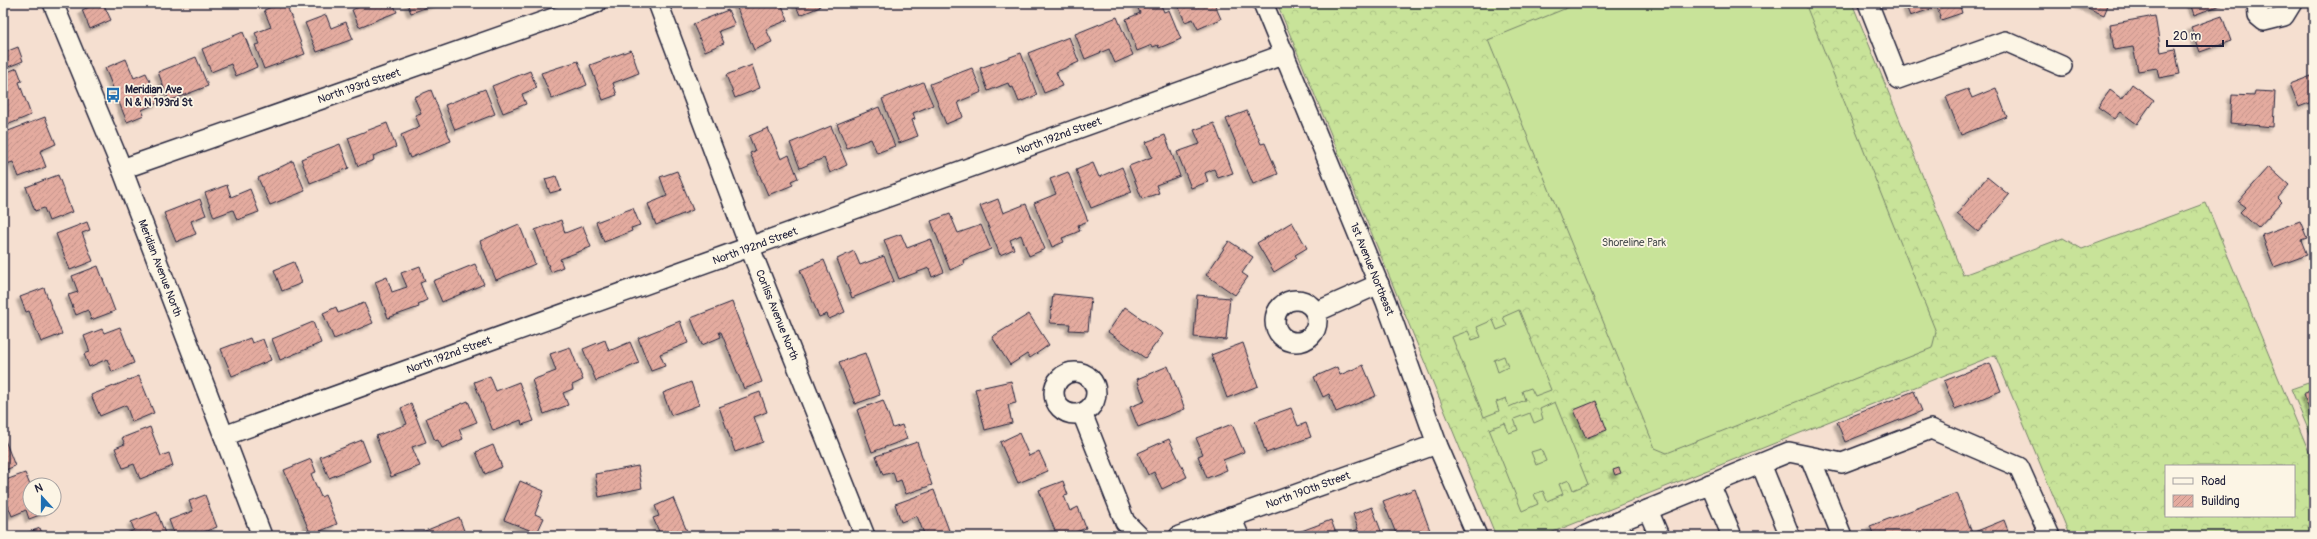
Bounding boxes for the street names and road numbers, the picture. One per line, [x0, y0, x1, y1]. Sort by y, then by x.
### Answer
street label: North 193rd Street [316, 66, 403, 106]
street label: North 192nd Street [1015, 114, 1104, 157]
street label: Meridian Avenue North [135, 218, 185, 318]
street label: 1st Avenue Northeast [1347, 221, 1397, 318]
street label: North 192nd Street [711, 224, 800, 267]
street label: Corliss Avenue North [753, 268, 801, 362]
street label: North 192nd Street [405, 333, 494, 376]
street label: North 190th Street [1264, 469, 1352, 511]

